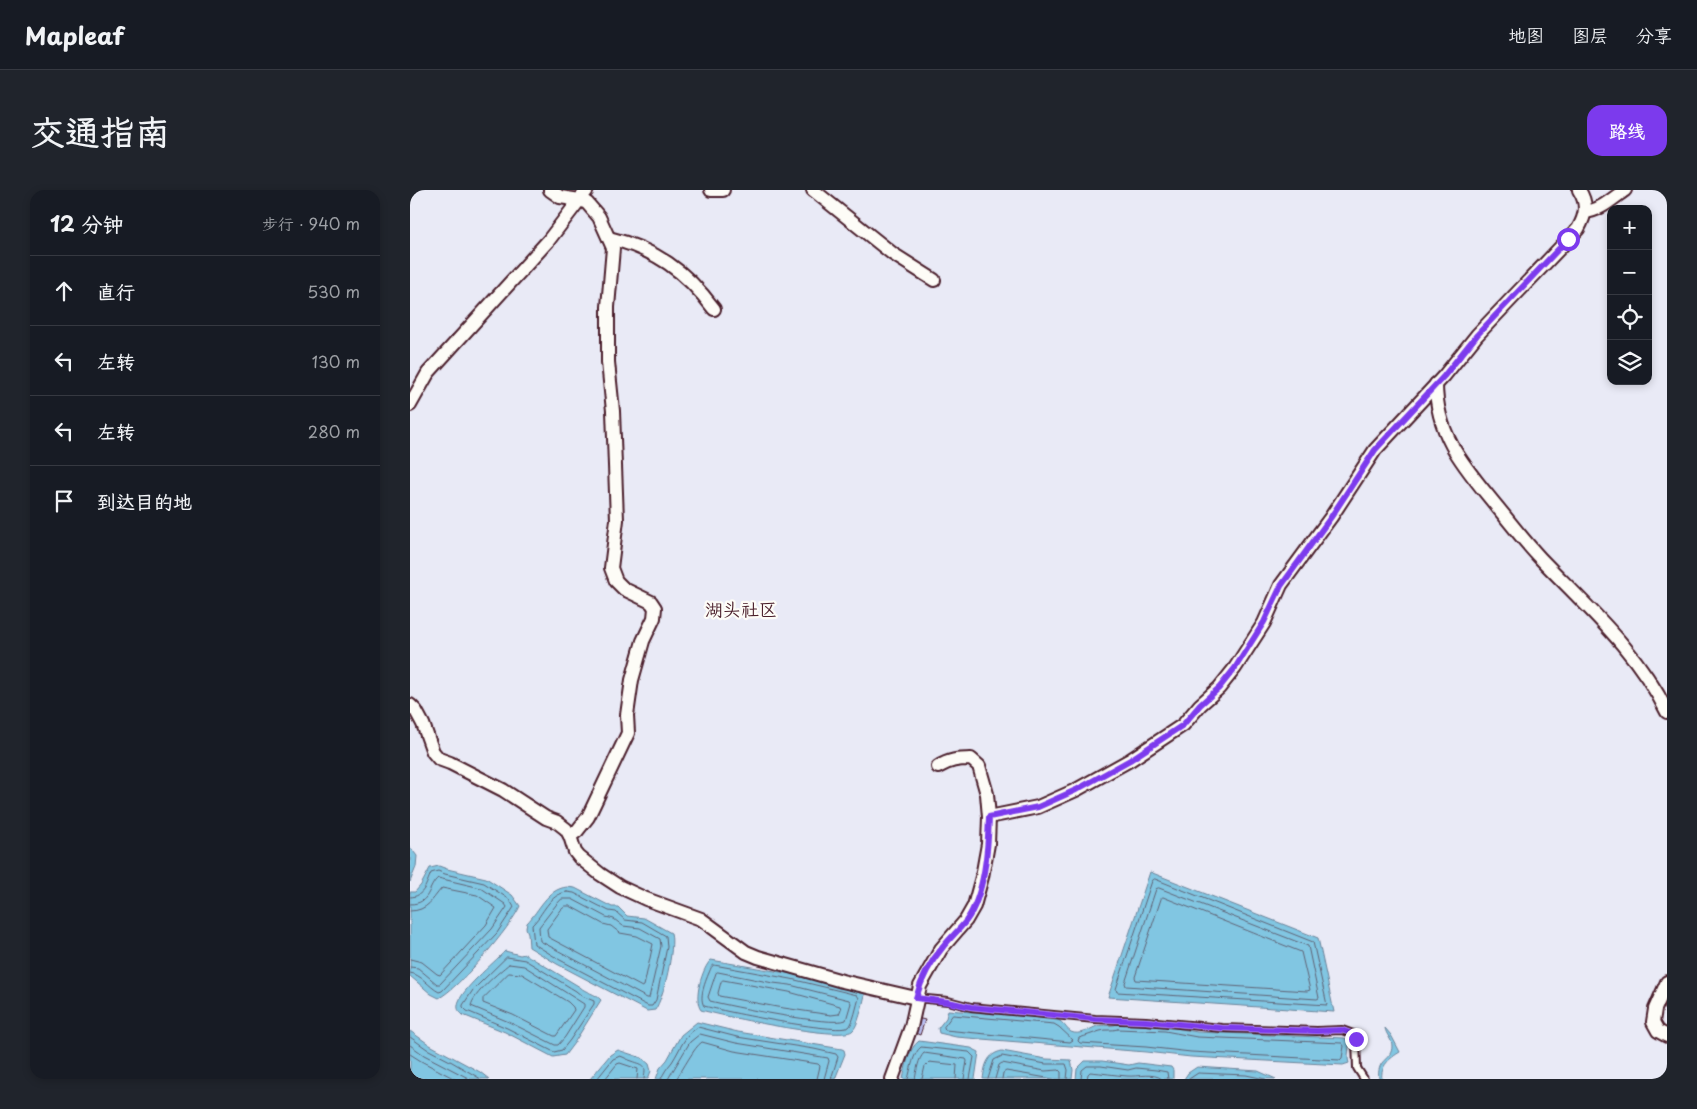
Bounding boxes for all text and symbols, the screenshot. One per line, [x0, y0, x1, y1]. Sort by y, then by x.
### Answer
text: Mapleaf [25, 17, 124, 53]
text: 地图 [1508, 21, 1544, 48]
text: 图层 [1572, 21, 1608, 48]
text: 分享 [1636, 21, 1672, 48]
text: 交通指南 [30, 104, 170, 157]
button: 路线 [1587, 105, 1667, 156]
map controls [1607, 205, 1652, 385]
button: + [1607, 205, 1652, 250]
text: 12 分钟 [50, 207, 124, 239]
text: 步行 · 940 m [262, 211, 360, 235]
route start [1557, 228, 1580, 251]
button: − [1607, 250, 1652, 295]
icon: ahead [50, 277, 78, 305]
text: 直行 [97, 277, 135, 305]
text: 530 m [307, 279, 360, 303]
button: locate [1607, 295, 1652, 340]
button: layers [1607, 340, 1652, 385]
icon: left [50, 347, 78, 375]
text: 左转 [97, 347, 135, 375]
text: 130 m [312, 349, 360, 373]
icon: left [50, 417, 78, 445]
text: 左转 [97, 417, 135, 445]
text: 280 m [308, 419, 360, 443]
icon: arrive [50, 487, 78, 515]
text: 到达目的地 [97, 487, 192, 515]
district label: 湖头社区 [705, 595, 777, 622]
route end [1345, 1028, 1368, 1051]

